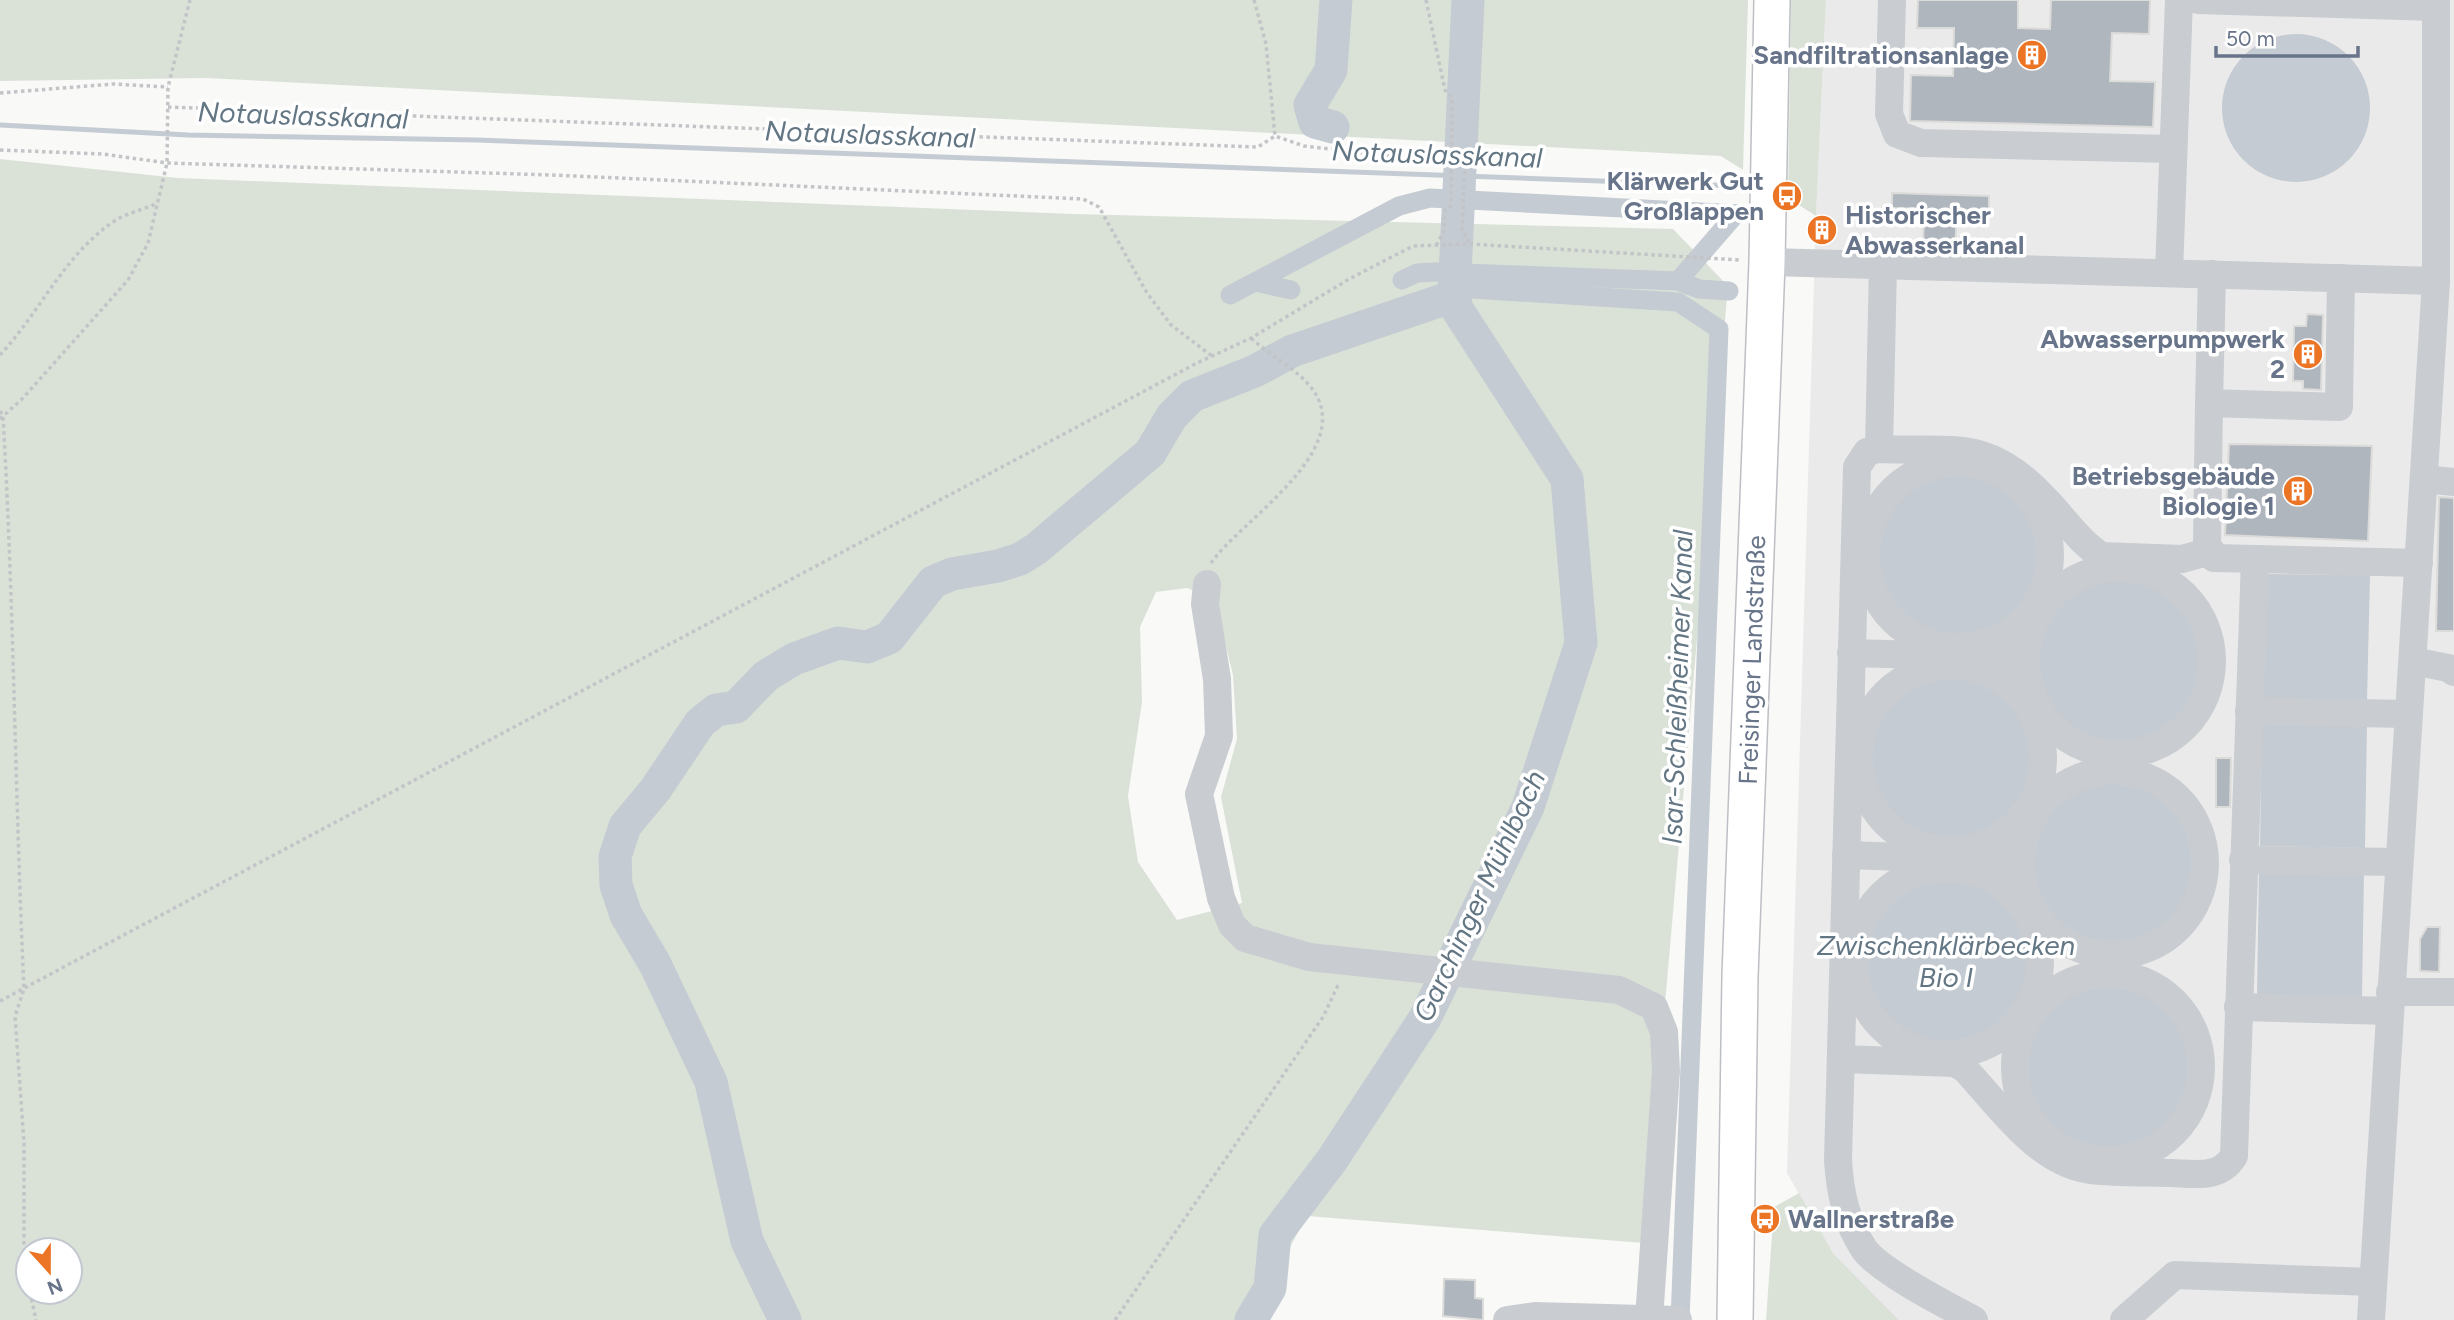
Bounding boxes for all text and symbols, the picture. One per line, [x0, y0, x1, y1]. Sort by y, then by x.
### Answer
scale bar [2216, 14, 2358, 58]
text: 50 m [2226, 26, 2275, 51]
building icon: Sandfiltrationsanlage [2015, 38, 2049, 72]
place label: Sandfiltrationsanlage [1753, 39, 2009, 71]
water label: Notauslasskanal [197, 94, 410, 136]
water label: Notauslasskanal [764, 113, 977, 155]
water label: Notauslasskanal [1331, 133, 1544, 175]
place label: Klärwerk Gut Großlappen [1606, 165, 1764, 227]
bus stop icon: Klärwerk Gut Großlappen [1770, 179, 1804, 213]
place label: Historischer Abwasserkanal [1845, 199, 2024, 261]
building icon: Historischer Abwasserkanal [1805, 213, 1839, 247]
place label: Abwasserpumpwerk 2 [2040, 323, 2285, 385]
building icon: Abwasserpumpwerk 2 [2291, 337, 2325, 371]
place label: Betriebsgebäude Biologie 1 [2072, 460, 2275, 522]
building icon: Betriebsgebäude Biologie 1 [2281, 474, 2315, 508]
water label: Isar-Schleißheimer Kanal [1655, 528, 1700, 845]
street label: Freisinger Landstraße [1732, 535, 1772, 785]
water label: Garchinger Mühlbach [1406, 765, 1552, 1027]
water label: Zwischenklärbecken Bio I [1817, 928, 2075, 994]
bus stop icon: Wallnerstraße [1748, 1202, 1782, 1236]
place label: Wallnerstraße [1788, 1203, 1954, 1235]
north arrow [14, 1236, 84, 1306]
text: N [44, 1273, 66, 1300]

